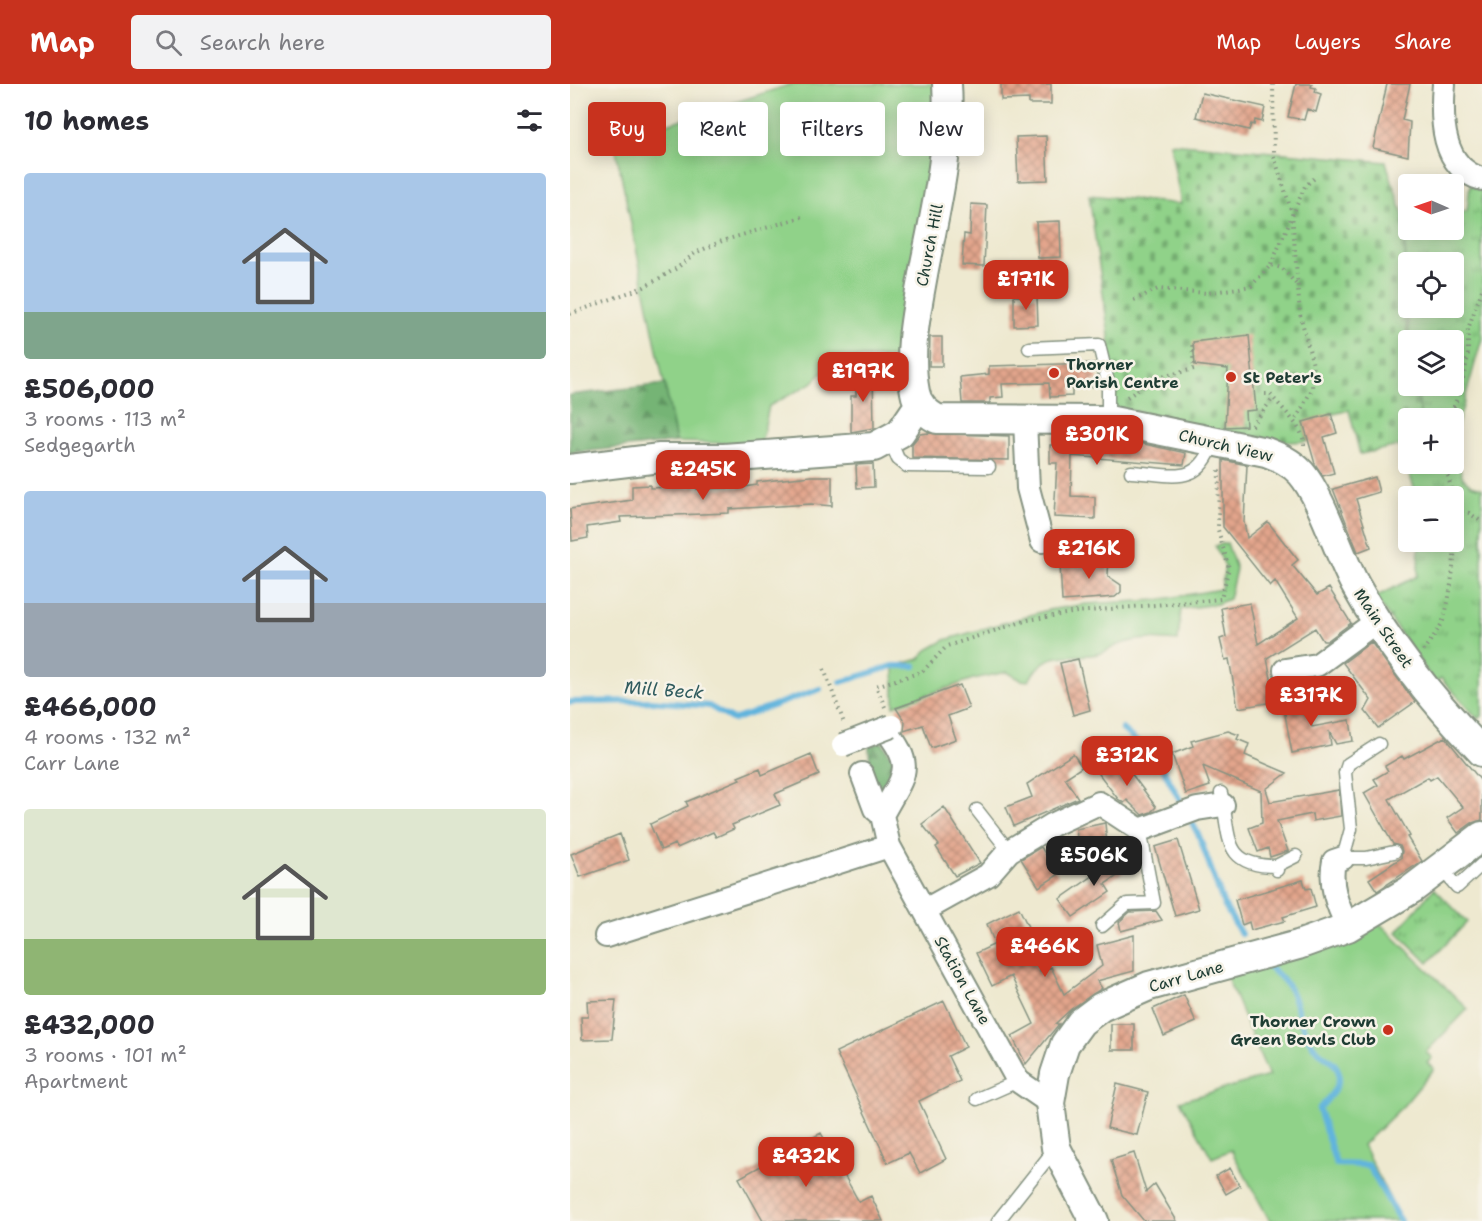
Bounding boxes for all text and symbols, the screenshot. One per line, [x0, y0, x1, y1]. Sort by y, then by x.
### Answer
search box [131, 15, 551, 69]
text: Map [30, 23, 95, 61]
icon: search [152, 26, 185, 59]
text: Search here [200, 28, 325, 57]
text: Map [1216, 28, 1261, 56]
text: Layers [1294, 28, 1361, 56]
text: Share [1394, 28, 1452, 56]
chip: Buy [588, 102, 666, 156]
chip: Rent [678, 102, 768, 156]
chip: Filters [780, 102, 885, 156]
chip: New [897, 102, 984, 156]
text: 10 homes [24, 103, 149, 138]
icon: filters [513, 104, 546, 137]
north arrow [1398, 174, 1464, 240]
map controls [1398, 174, 1464, 552]
street label: Church Hill [911, 202, 948, 288]
icon: home [231, 212, 339, 320]
button: locate [1398, 252, 1464, 318]
pin: £171K [984, 260, 1068, 311]
text: £171K [997, 266, 1055, 292]
button: layers [1398, 330, 1464, 396]
pin: £197K [821, 352, 905, 403]
place label: Thorner Parish Centre [1066, 354, 1179, 393]
text: £197K [832, 358, 894, 384]
marker: Thorner Parish Centre [1047, 366, 1061, 380]
place label: St Peter's [1243, 367, 1322, 388]
marker: St Peter's [1224, 370, 1238, 384]
text: £506,000 [24, 371, 155, 406]
text: 3 rooms · 113 m² [24, 406, 186, 432]
button: + [1398, 408, 1464, 474]
pin: £301K [1055, 415, 1139, 466]
text: £301K [1065, 421, 1129, 447]
street label: Church View [1177, 424, 1275, 467]
text: Sedgegarth [24, 432, 136, 458]
pin: £245K [661, 450, 745, 501]
text: £245K [670, 456, 736, 482]
button: − [1398, 486, 1464, 552]
pin: £216K [1047, 529, 1131, 580]
icon: home [231, 530, 339, 638]
text: £216K [1058, 535, 1120, 561]
street label: Main Street [1349, 584, 1418, 672]
water label: Mill Beck [623, 675, 705, 705]
pin: £317K [1269, 676, 1353, 727]
text: £317K [1279, 682, 1343, 708]
text: £466,000 [24, 689, 157, 724]
text: 4 rooms · 132 m² [24, 724, 191, 750]
pin: £312K [1085, 736, 1169, 787]
text: £312K [1096, 742, 1158, 768]
text: Carr Lane [24, 750, 120, 776]
pin: £506K [1052, 836, 1136, 887]
text: £506K [1060, 842, 1128, 868]
icon: home [231, 848, 339, 956]
pin: £466K [1003, 927, 1087, 978]
street label: Station Lane [930, 932, 996, 1028]
text: £466K [1010, 933, 1080, 959]
street label: Carr Lane [1146, 956, 1226, 997]
text: £432,000 [24, 1007, 155, 1042]
place label: Thorner Crown Green Bowls Club [1231, 1011, 1376, 1050]
marker: Thorner Crown Green Bowls Club [1381, 1023, 1395, 1037]
text: 3 rooms · 101 m² [24, 1042, 187, 1068]
text: Apartment [24, 1068, 128, 1094]
pin: £432K [764, 1137, 848, 1188]
text: £432K [772, 1143, 840, 1169]

